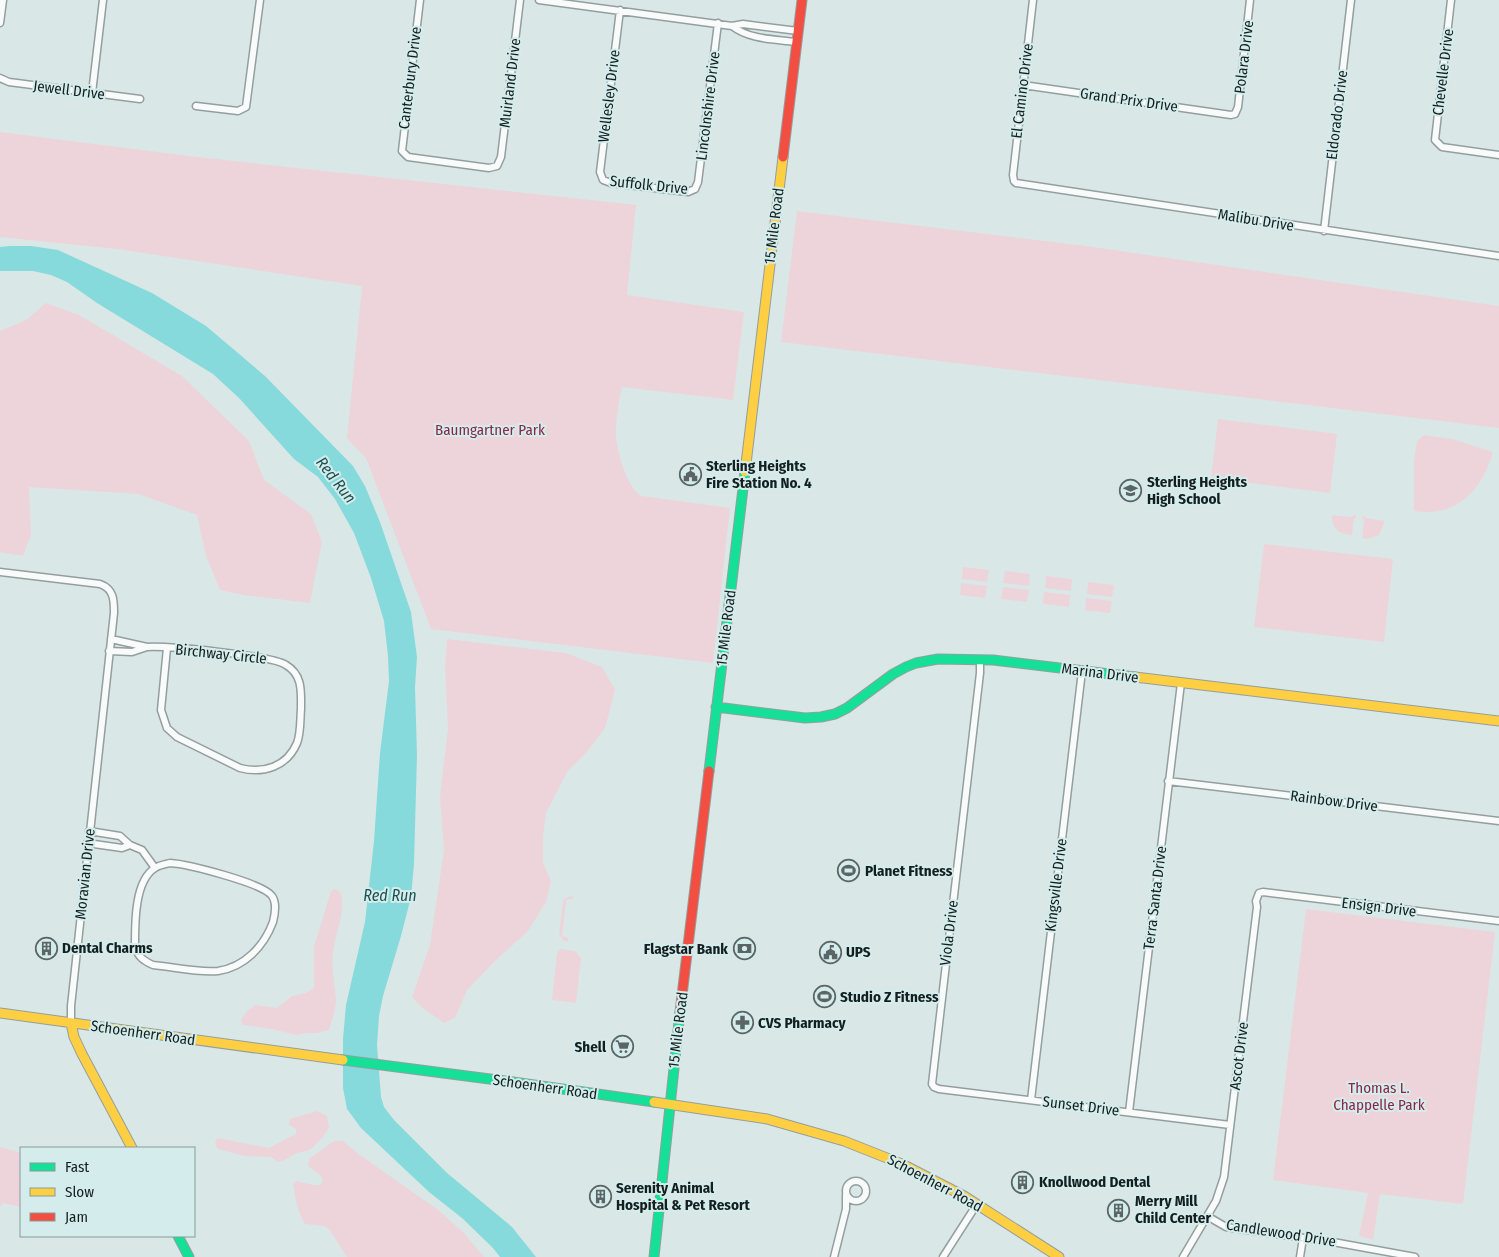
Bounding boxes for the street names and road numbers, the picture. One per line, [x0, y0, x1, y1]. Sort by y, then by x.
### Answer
street label: Polara Drive [1231, 19, 1257, 95]
street label: Canterbury Drive [395, 26, 425, 130]
street label: Chevelle Drive [1429, 28, 1457, 116]
street label: Muirland Drive [496, 37, 524, 129]
street label: El Camino Drive [1007, 42, 1037, 140]
street label: Wellesley Drive [594, 49, 624, 143]
street label: Lincolnshire Drive [692, 50, 724, 162]
street label: Eldorado Drive [1323, 69, 1351, 161]
street label: Jewell Drive [32, 77, 106, 103]
street label: Grand Prix Drive [1079, 84, 1179, 116]
street label: Suffolk Drive [609, 172, 689, 198]
street label: 15 Mile Road [760, 187, 788, 265]
street label: Malibu Drive [1217, 205, 1295, 235]
street label: 15 Mile Road [712, 589, 740, 667]
street label: Birchway Circle [174, 640, 268, 668]
street label: Marina Drive [1060, 659, 1140, 687]
street label: Rainbow Drive [1289, 787, 1379, 815]
street label: Moravian Drive [71, 828, 99, 920]
street label: Kingsville Drive [1041, 837, 1071, 933]
street label: Terra Santa Drive [1140, 845, 1170, 951]
street label: Ensign Drive [1341, 893, 1417, 921]
street label: Viola Drive [936, 899, 962, 967]
street label: 15 Mile Road [664, 991, 692, 1069]
street label: Schoenherr Road [90, 1017, 196, 1049]
street label: Ascot Drive [1226, 1021, 1252, 1091]
street label: Schoenherr Road [492, 1071, 598, 1103]
street label: Sunset Drive [1042, 1092, 1120, 1120]
street label: Schoenherr Road [884, 1150, 986, 1216]
street label: Candlewood Drive [1225, 1215, 1337, 1251]

